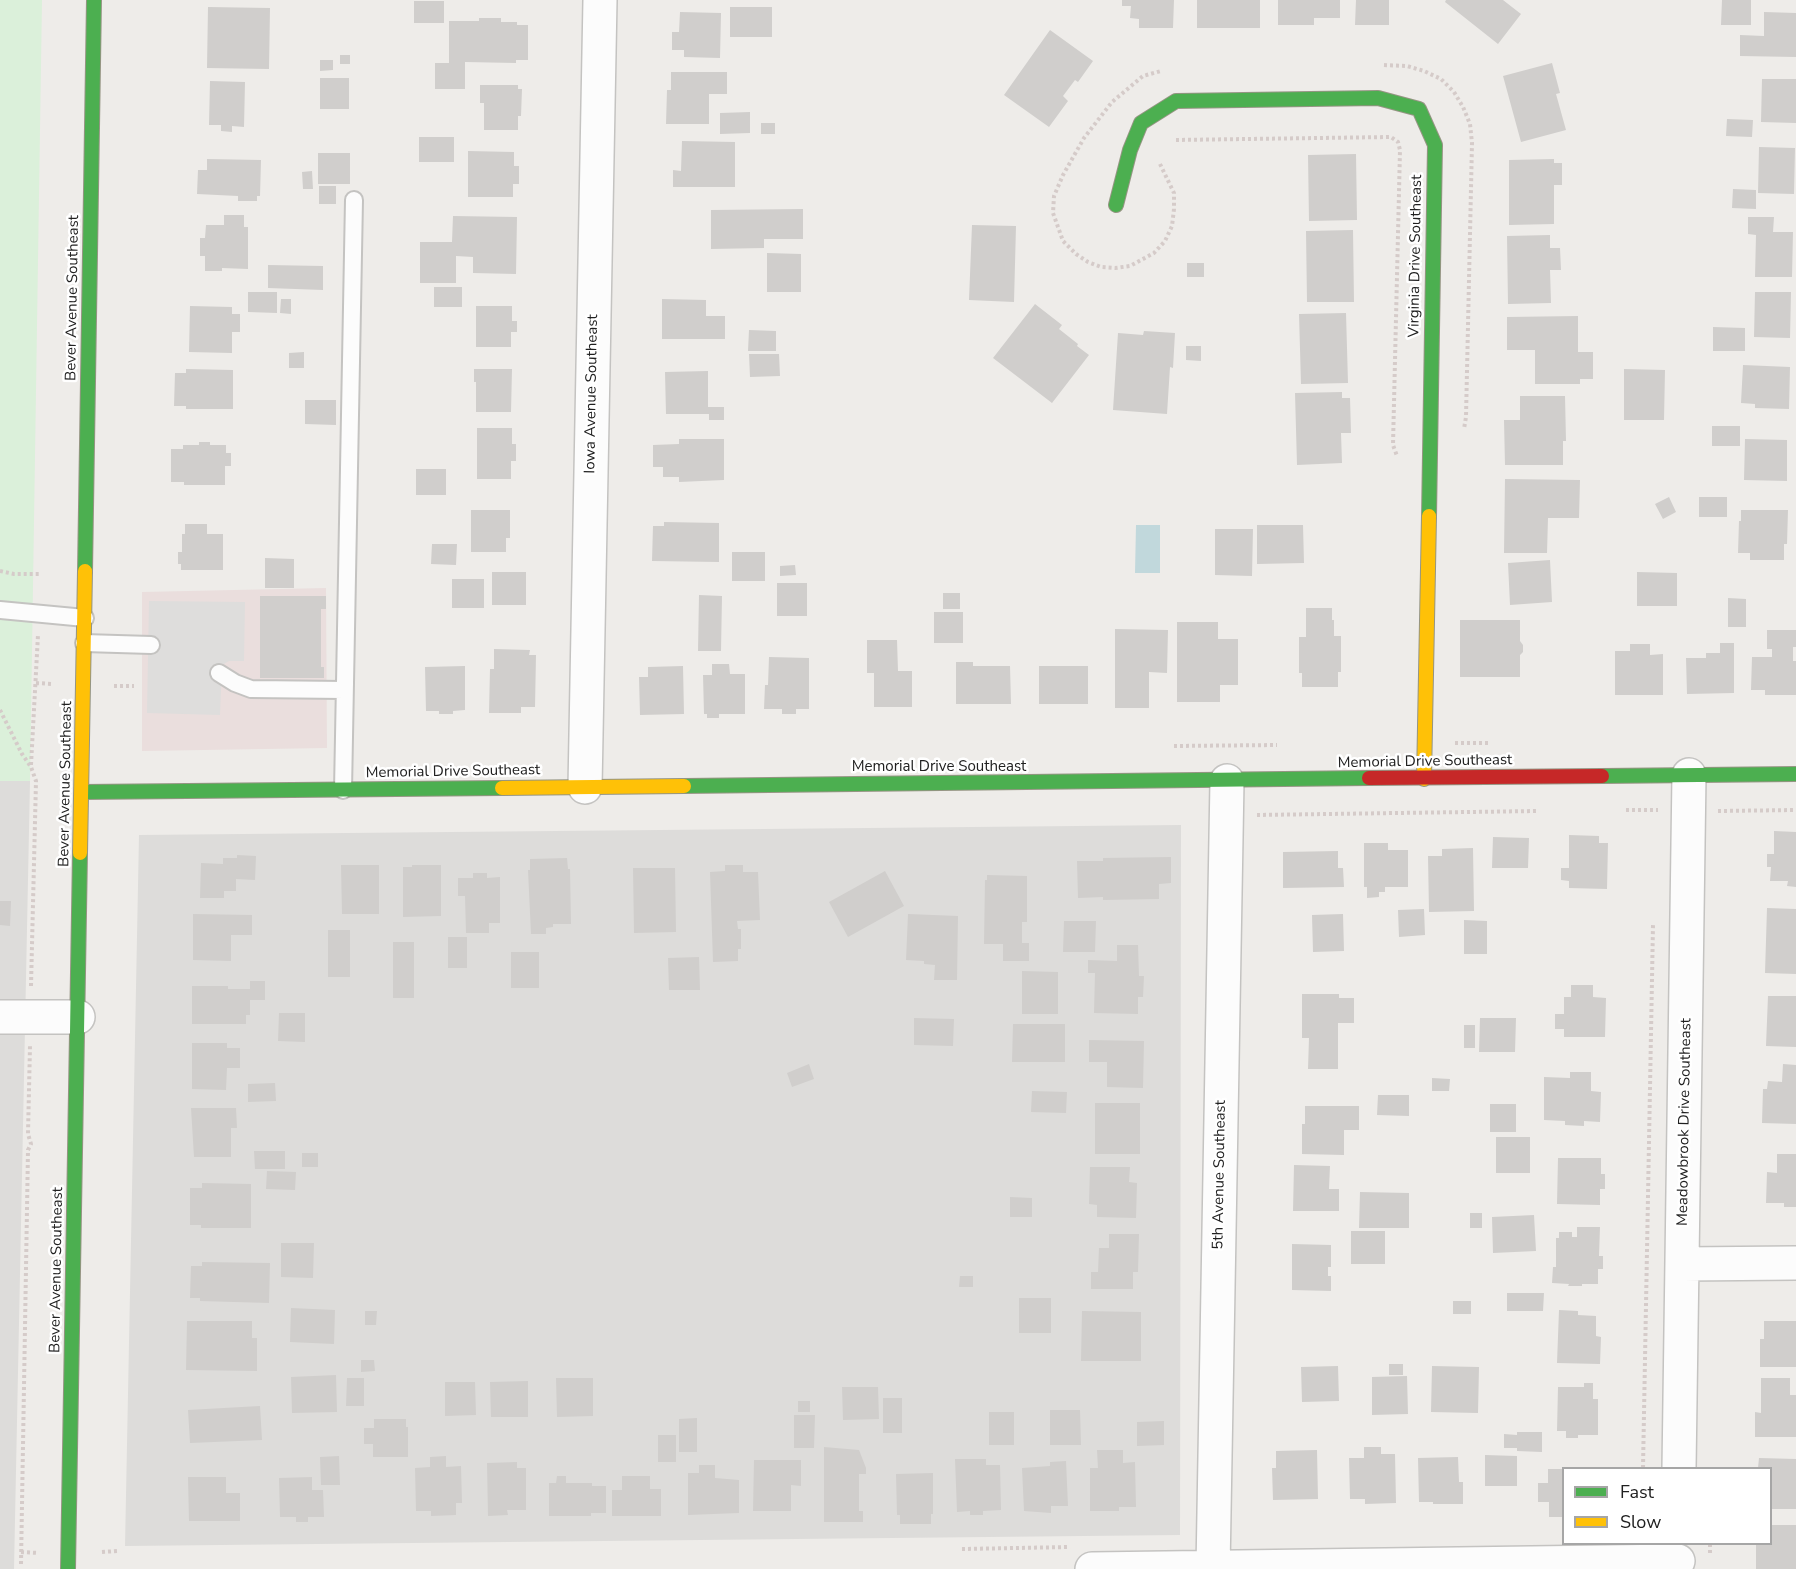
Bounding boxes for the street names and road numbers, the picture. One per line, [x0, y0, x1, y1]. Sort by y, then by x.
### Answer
street label: Virginia Drive Southeast [1406, 175, 1426, 337]
street label: Bever Avenue Southeast [63, 215, 83, 381]
street label: Iowa Avenue Southeast [582, 314, 602, 474]
street label: Bever Avenue Southeast [56, 701, 76, 867]
street label: Memorial Drive Southeast [1338, 751, 1512, 773]
street label: Memorial Drive Southeast [852, 758, 1026, 776]
street label: Memorial Drive Southeast [366, 761, 540, 783]
street label: Meadowbrook Drive Southeast [1674, 1018, 1696, 1226]
street label: 5th Avenue Southeast [1210, 1100, 1230, 1250]
street label: Bever Avenue Southeast [47, 1187, 67, 1353]

